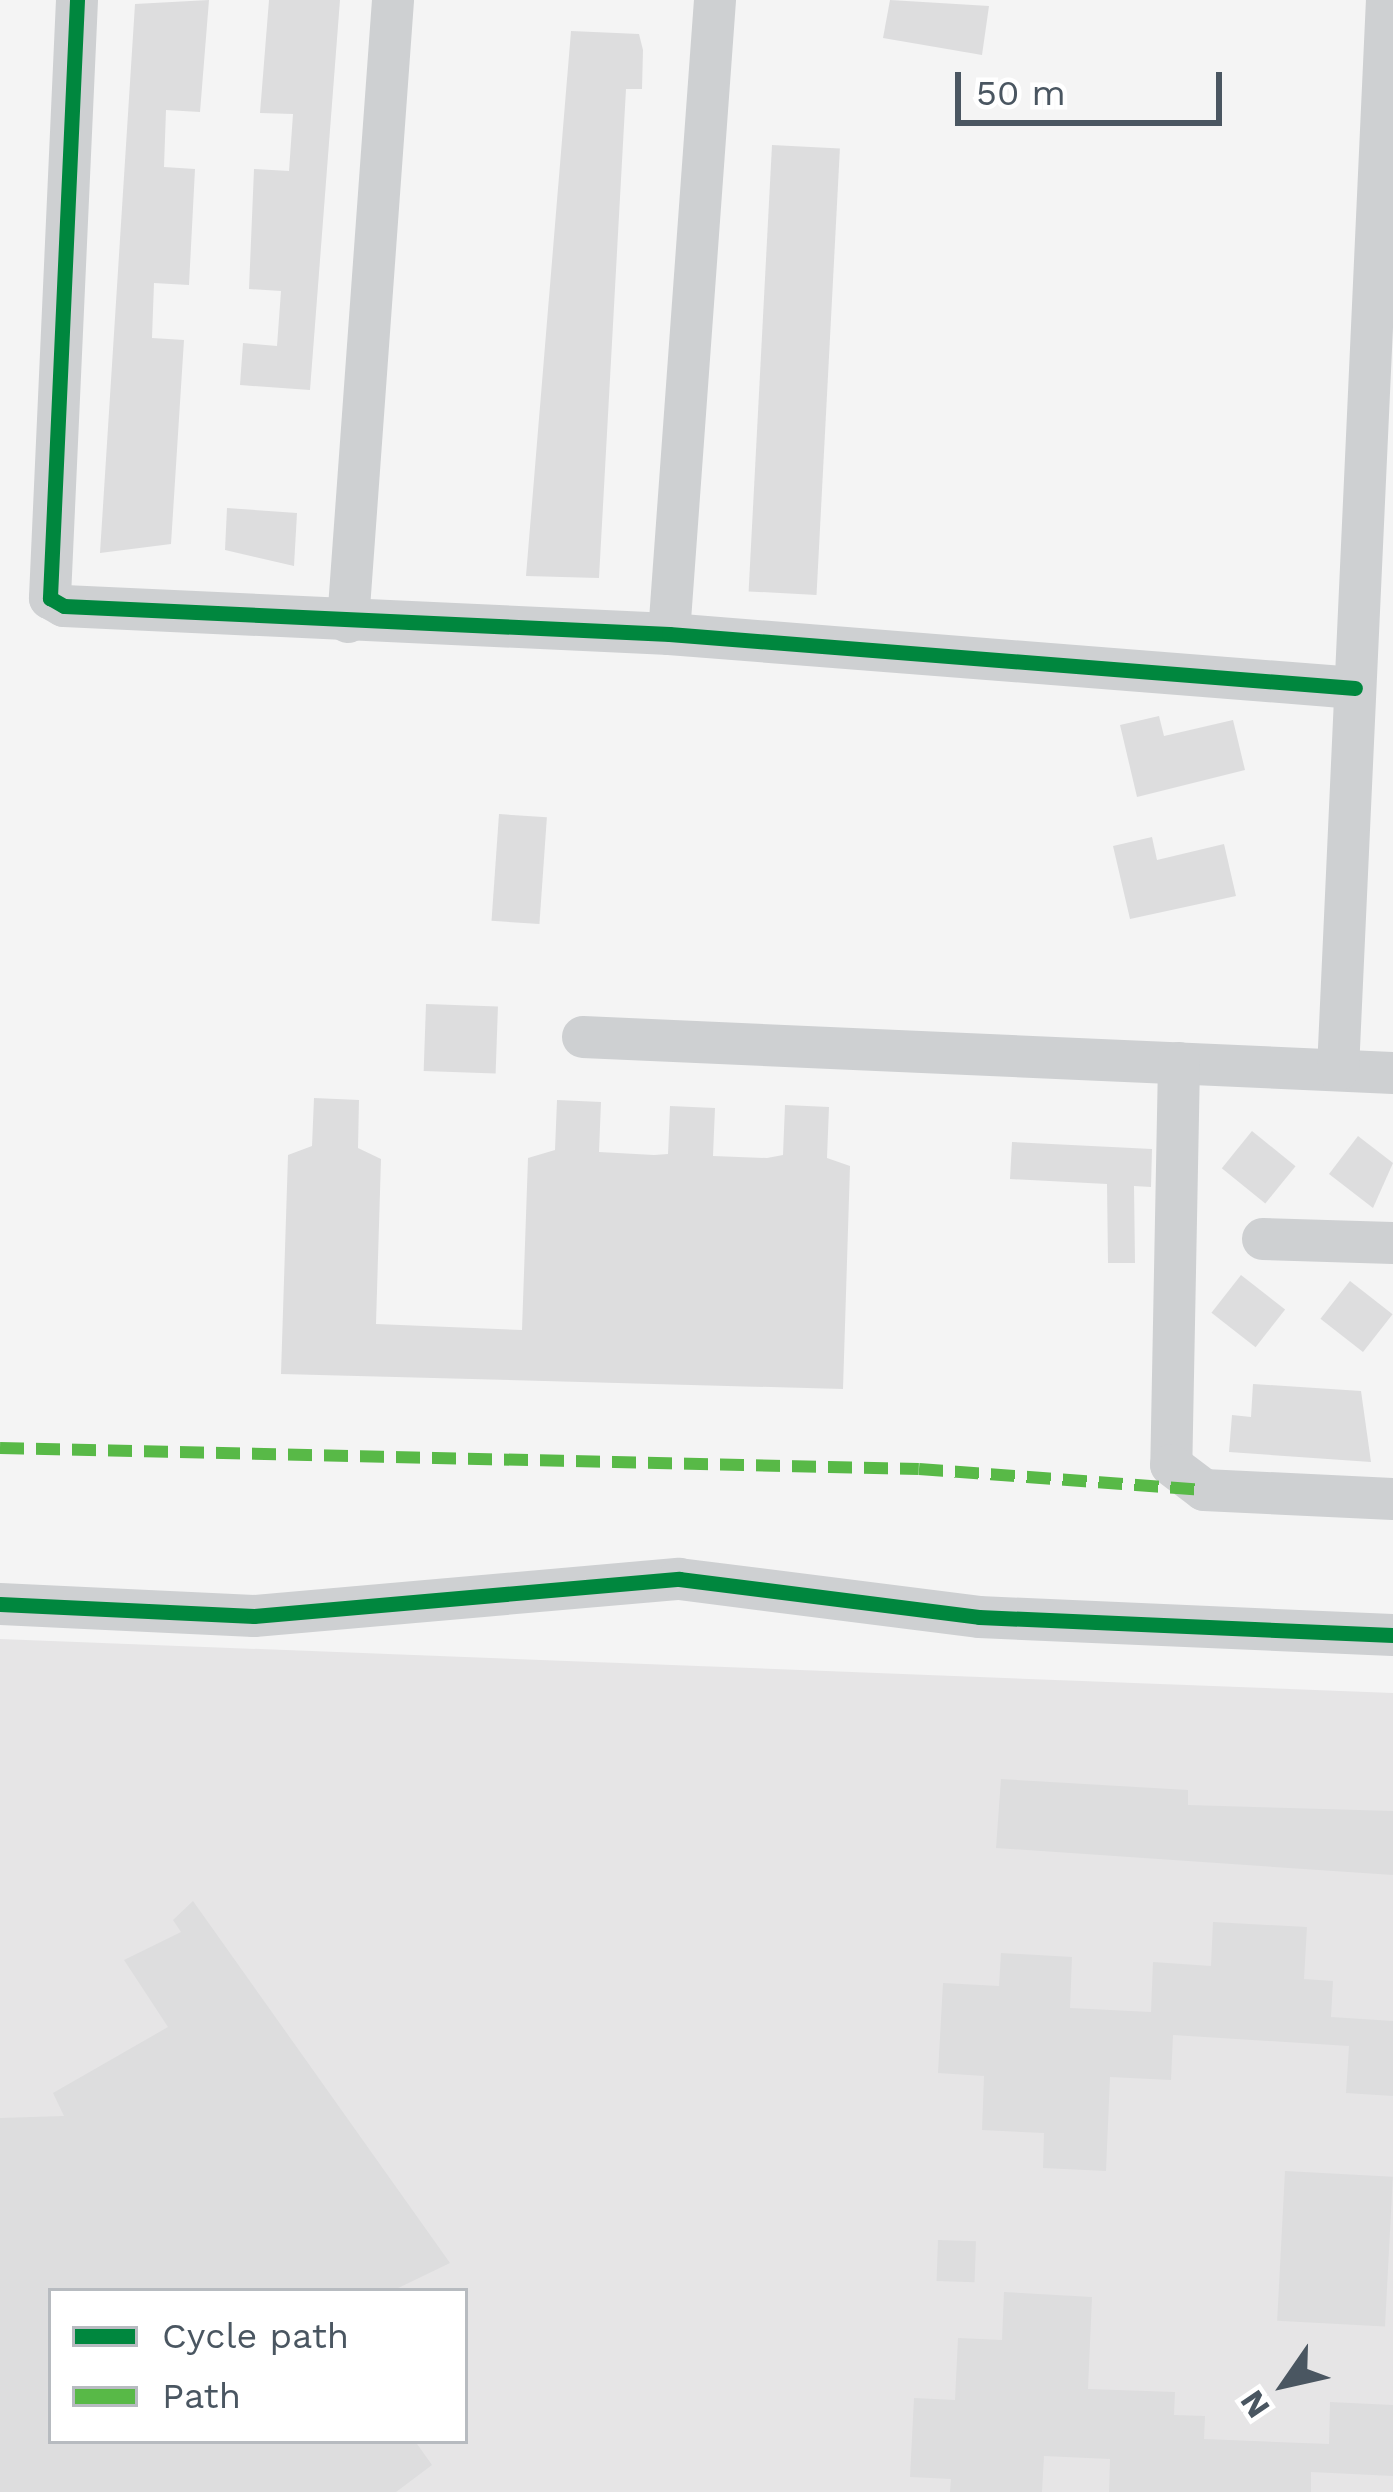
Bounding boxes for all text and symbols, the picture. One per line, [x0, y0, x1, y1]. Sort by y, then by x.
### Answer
scale bar [961, 48, 1228, 122]
text: 50 m [976, 72, 1066, 114]
legend [48, 2288, 468, 2444]
text: Cycle path [162, 2315, 349, 2357]
north arrow [1225, 2324, 1345, 2444]
text: Path [162, 2375, 241, 2417]
text: N [1232, 2383, 1278, 2425]

